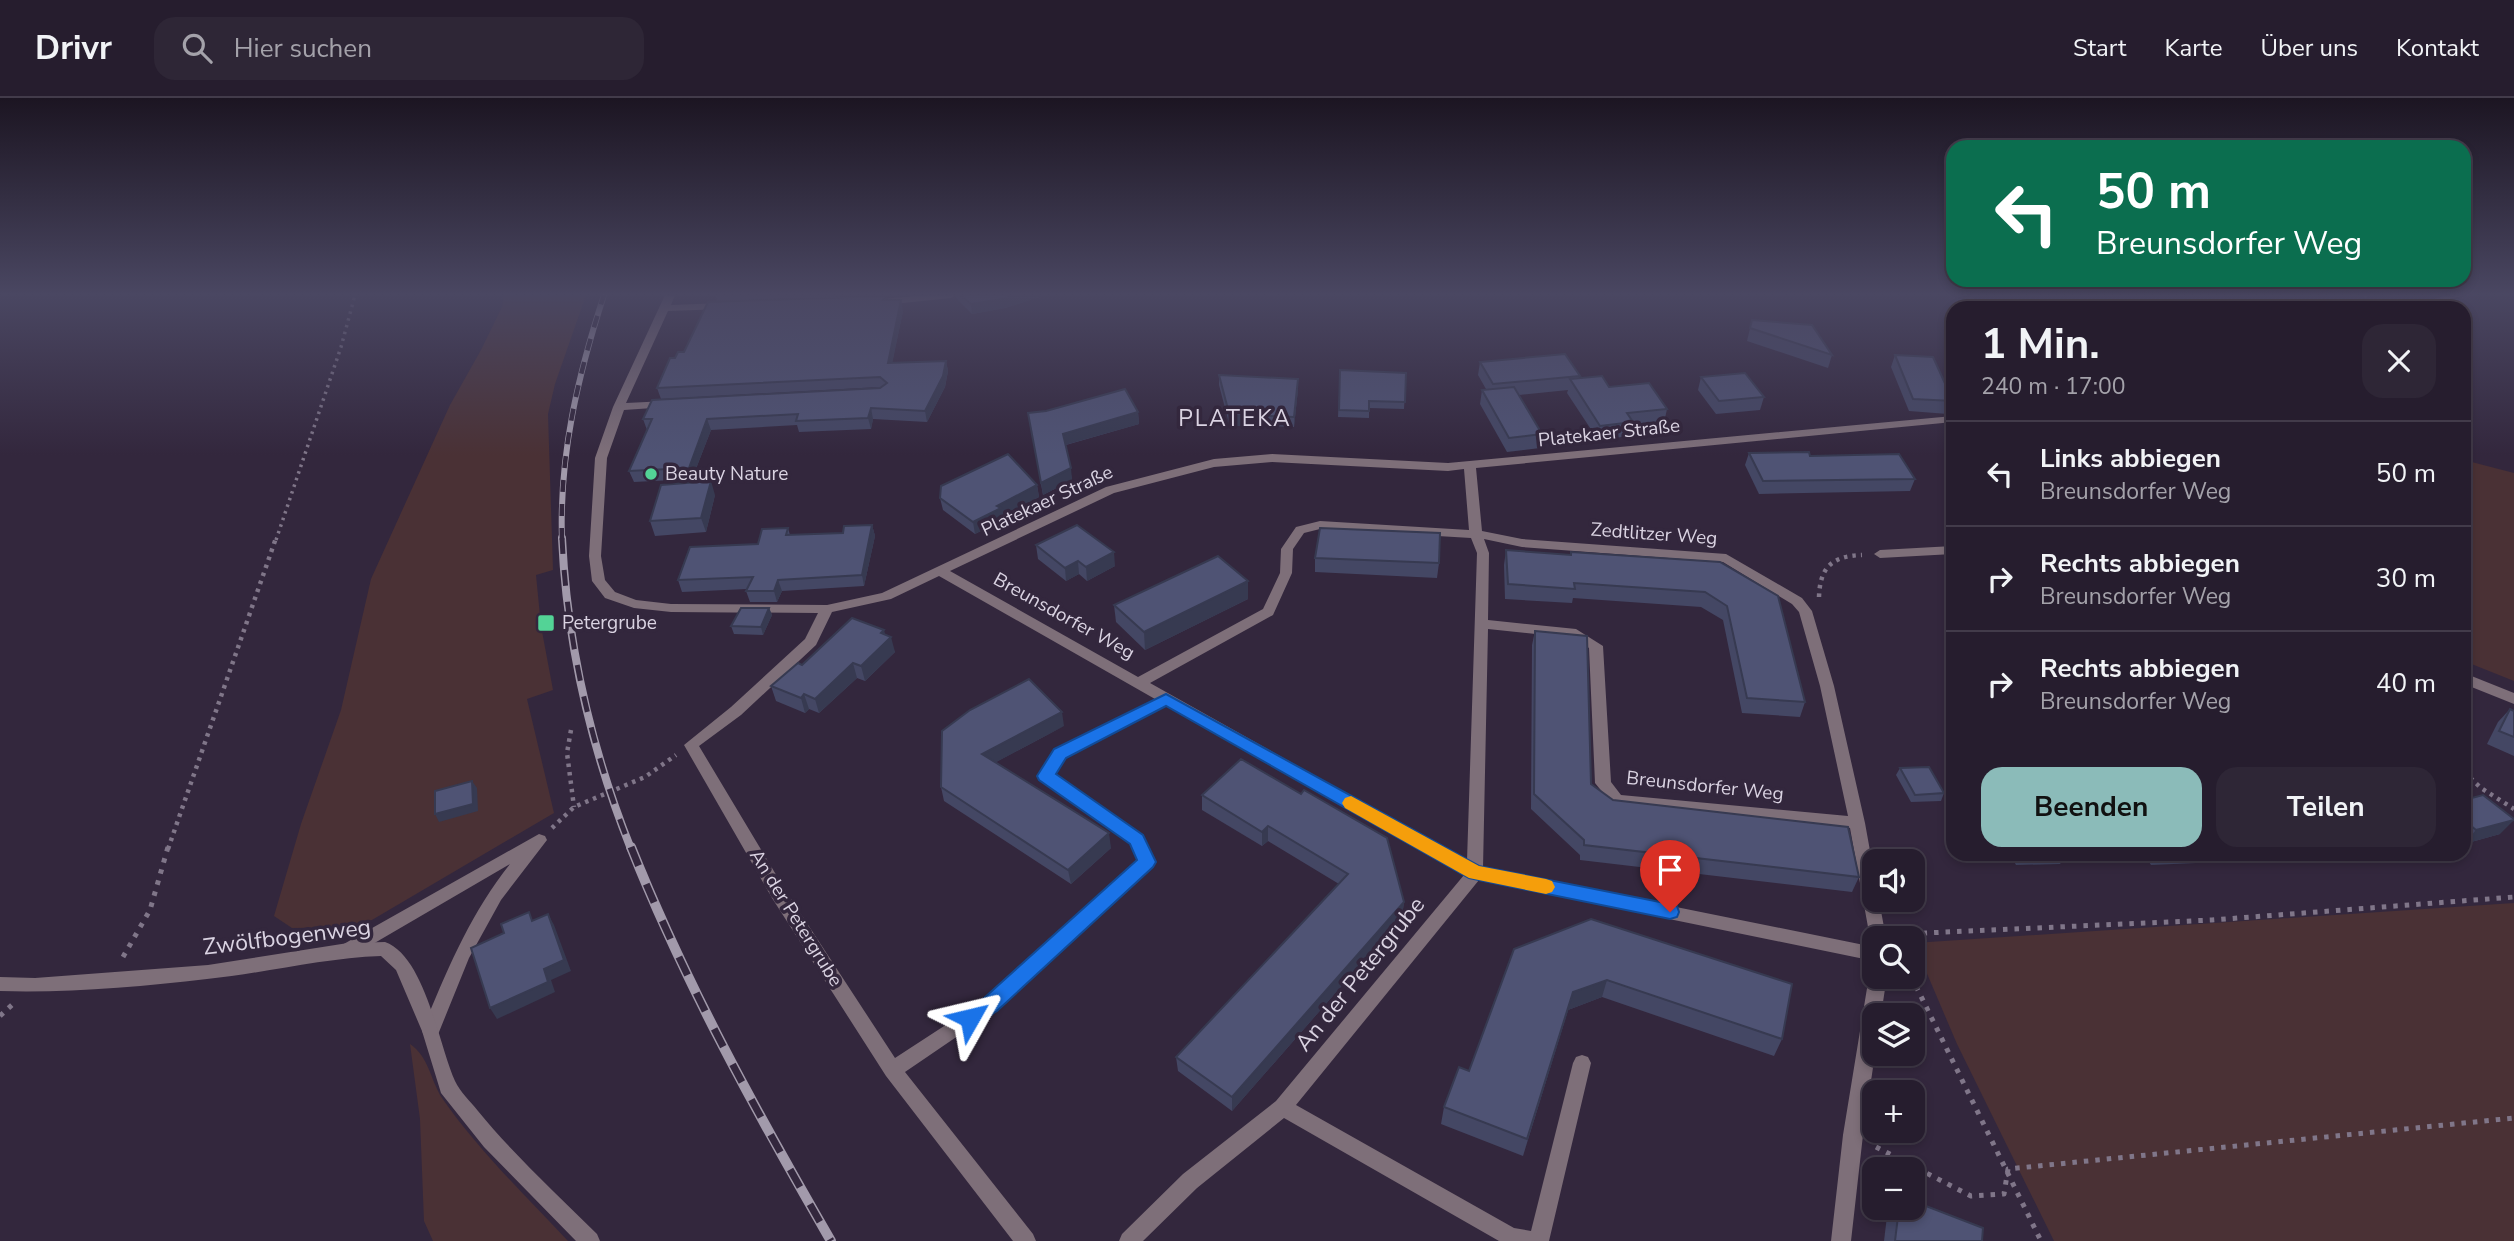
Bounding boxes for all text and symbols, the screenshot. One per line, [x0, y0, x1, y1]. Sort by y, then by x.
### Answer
search box [154, 17, 644, 80]
text: Drivr [35, 26, 112, 71]
icon: search [178, 29, 216, 67]
text: Hier suchen [234, 31, 372, 66]
text: Start [2073, 32, 2126, 64]
text: Karte [2164, 32, 2222, 64]
text: Über uns [2260, 32, 2358, 64]
text: Kontakt [2396, 32, 2479, 64]
text: 50 m [2096, 158, 2211, 225]
icon: left [1981, 168, 2072, 259]
text: Breunsdorfer Weg [2096, 222, 2362, 265]
text: 1 Min. [1981, 316, 2100, 373]
button: close [2362, 324, 2436, 398]
text: 240 m · 17:00 [1981, 371, 2126, 402]
district label: PLATEKA [1178, 403, 1292, 434]
street label: Platekaer Straße [1537, 413, 1681, 453]
text: Links abbiegen [2040, 441, 2221, 476]
icon: left [1981, 455, 2019, 493]
text: 50 m [2376, 456, 2436, 491]
street label: Platekaer Straße [977, 459, 1117, 543]
place label: Beauty Nature [665, 461, 788, 487]
marker: Beauty Nature [643, 466, 659, 482]
text: Breunsdorfer Weg [2040, 476, 2231, 507]
street label: Zedtlitzer Weg [1590, 517, 1718, 551]
text: Rechts abbiegen [2040, 546, 2240, 581]
icon: right [1981, 560, 2019, 598]
text: 30 m [2376, 561, 2436, 596]
street label: Breunsdorfer Weg [989, 566, 1139, 666]
text: Breunsdorfer Weg [2040, 581, 2231, 612]
place label: Petergrube [562, 610, 657, 636]
marker: Petergrube [536, 613, 556, 633]
text: Rechts abbiegen [2040, 651, 2240, 686]
icon: right [1981, 665, 2019, 703]
text: 40 m [2376, 666, 2436, 701]
text: Breunsdorfer Weg [2040, 686, 2231, 717]
street label: Breunsdorfer Weg [1625, 765, 1785, 807]
button: Beenden [1981, 767, 2202, 847]
button: Teilen [2216, 767, 2436, 847]
pin [1640, 840, 1700, 912]
street label: An der Petergrube [743, 844, 849, 992]
map controls [1862, 849, 1925, 1220]
button: sound [1862, 849, 1925, 912]
icon: arrive [1651, 851, 1689, 889]
street label: An der Petergrube [1288, 890, 1432, 1058]
street label: Zwölfbogenweg [201, 911, 373, 963]
button: search [1862, 926, 1925, 989]
position arrow [933, 981, 1007, 1055]
button: layers [1862, 1003, 1925, 1066]
button: + [1862, 1080, 1925, 1143]
button: − [1862, 1157, 1925, 1220]

